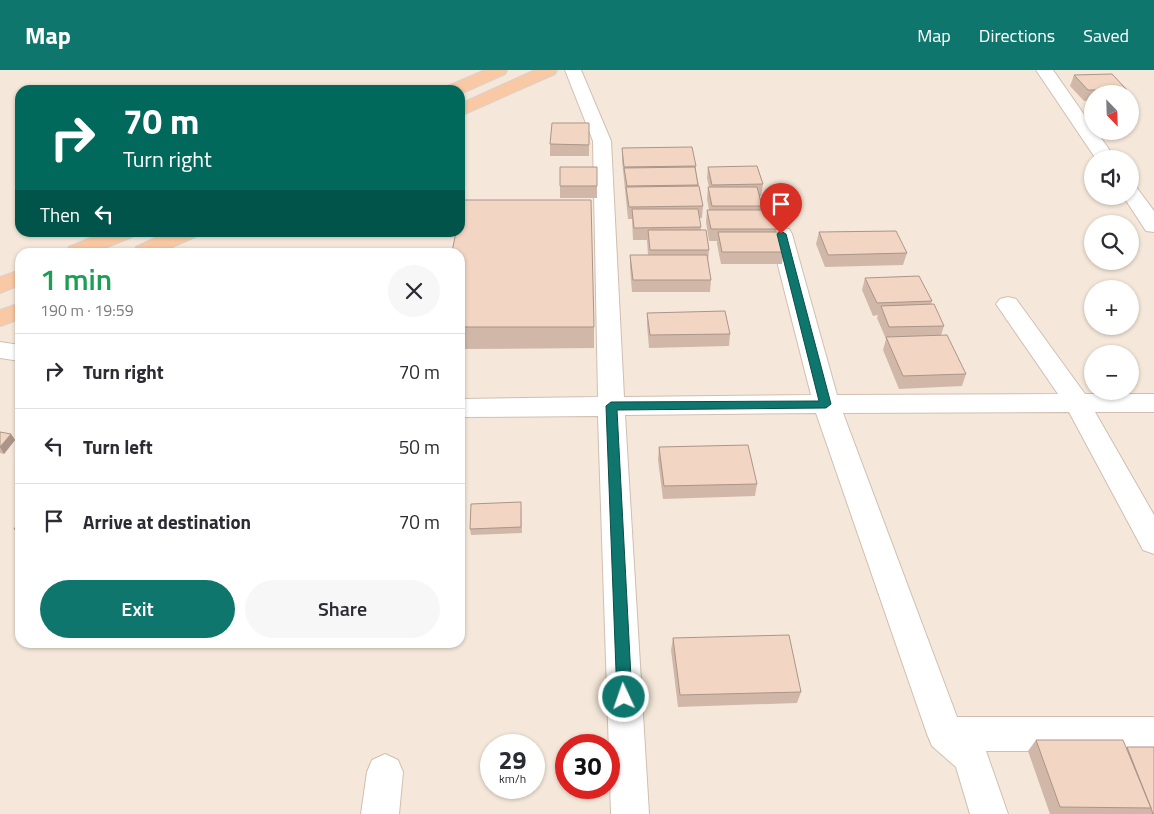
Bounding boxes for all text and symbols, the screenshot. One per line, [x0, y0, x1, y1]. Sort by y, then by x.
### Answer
text: Map [25, 17, 71, 53]
text: Map [917, 22, 951, 49]
text: Directions [979, 22, 1055, 49]
text: Saved [1083, 22, 1129, 49]
north arrow [1084, 85, 1139, 140]
map controls [1084, 85, 1139, 400]
text: 70 m [123, 94, 199, 148]
icon: right [40, 105, 105, 170]
text: Turn right [123, 142, 212, 176]
button: sound [1084, 150, 1139, 205]
pin [760, 183, 802, 234]
icon: arrive [767, 190, 795, 218]
text: Then [40, 200, 80, 229]
icon: left [90, 200, 118, 228]
button: search [1084, 215, 1139, 270]
text: 1 min [40, 256, 112, 302]
button: close [388, 265, 440, 317]
button: + [1084, 280, 1139, 335]
text: 190 m · 19:59 [40, 298, 134, 322]
button: − [1084, 345, 1139, 400]
icon: right [40, 357, 68, 385]
text: Turn right [83, 357, 164, 386]
text: 70 m [399, 357, 440, 386]
icon: left [40, 432, 68, 460]
text: Turn left [83, 432, 153, 461]
text: 50 m [399, 432, 440, 461]
icon: arrive [40, 507, 68, 535]
text: Arrive at destination [83, 507, 251, 536]
text: 70 m [399, 507, 440, 536]
button: Exit [40, 580, 235, 638]
button: Share [245, 580, 440, 638]
position arrow [597, 670, 649, 722]
speed limit sign: 30 [555, 734, 620, 799]
text: 29 [498, 741, 527, 779]
text: km/h [499, 769, 526, 788]

